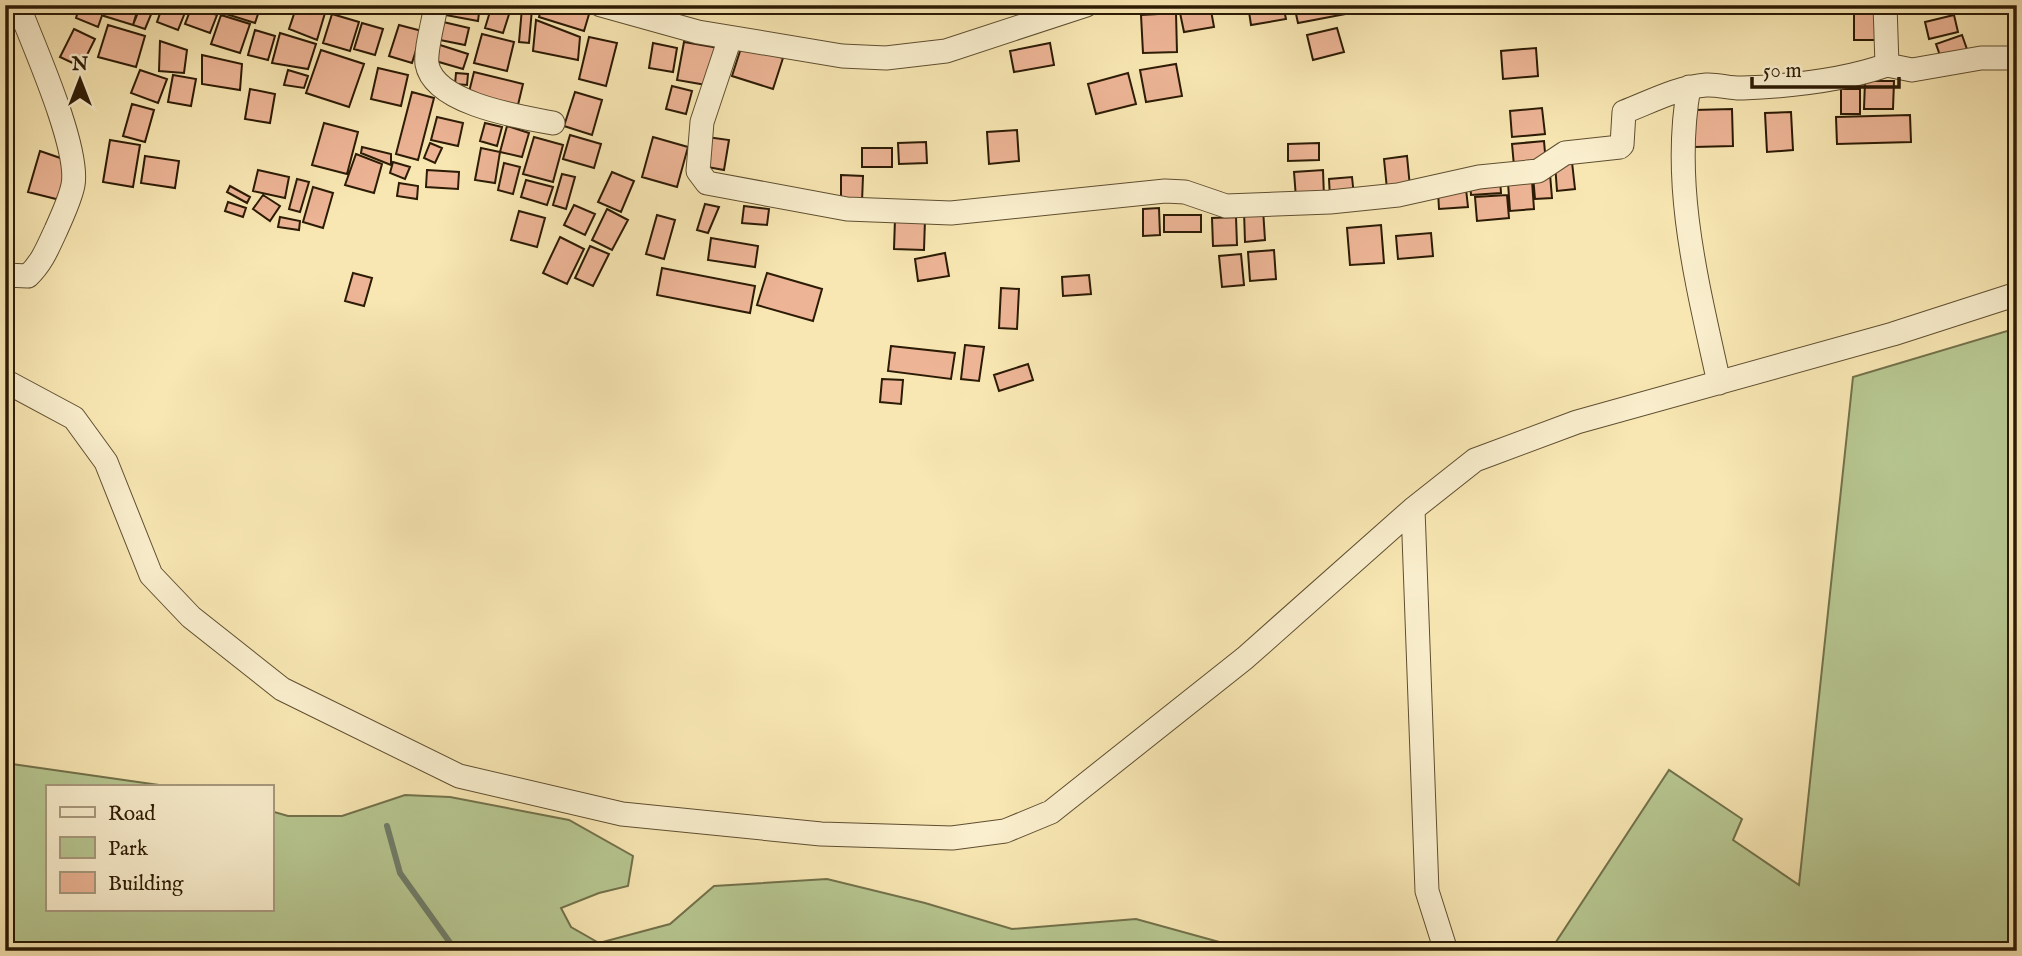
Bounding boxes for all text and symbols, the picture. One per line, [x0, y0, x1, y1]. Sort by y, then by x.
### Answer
north arrow [46, 46, 116, 116]
scale bar [1752, 46, 1899, 90]
text: N [71, 53, 89, 77]
text: 50 m [1763, 58, 1802, 85]
legend [46, 785, 273, 911]
text: Road [108, 801, 156, 828]
text: Park [108, 836, 149, 863]
text: Building [108, 871, 184, 898]

